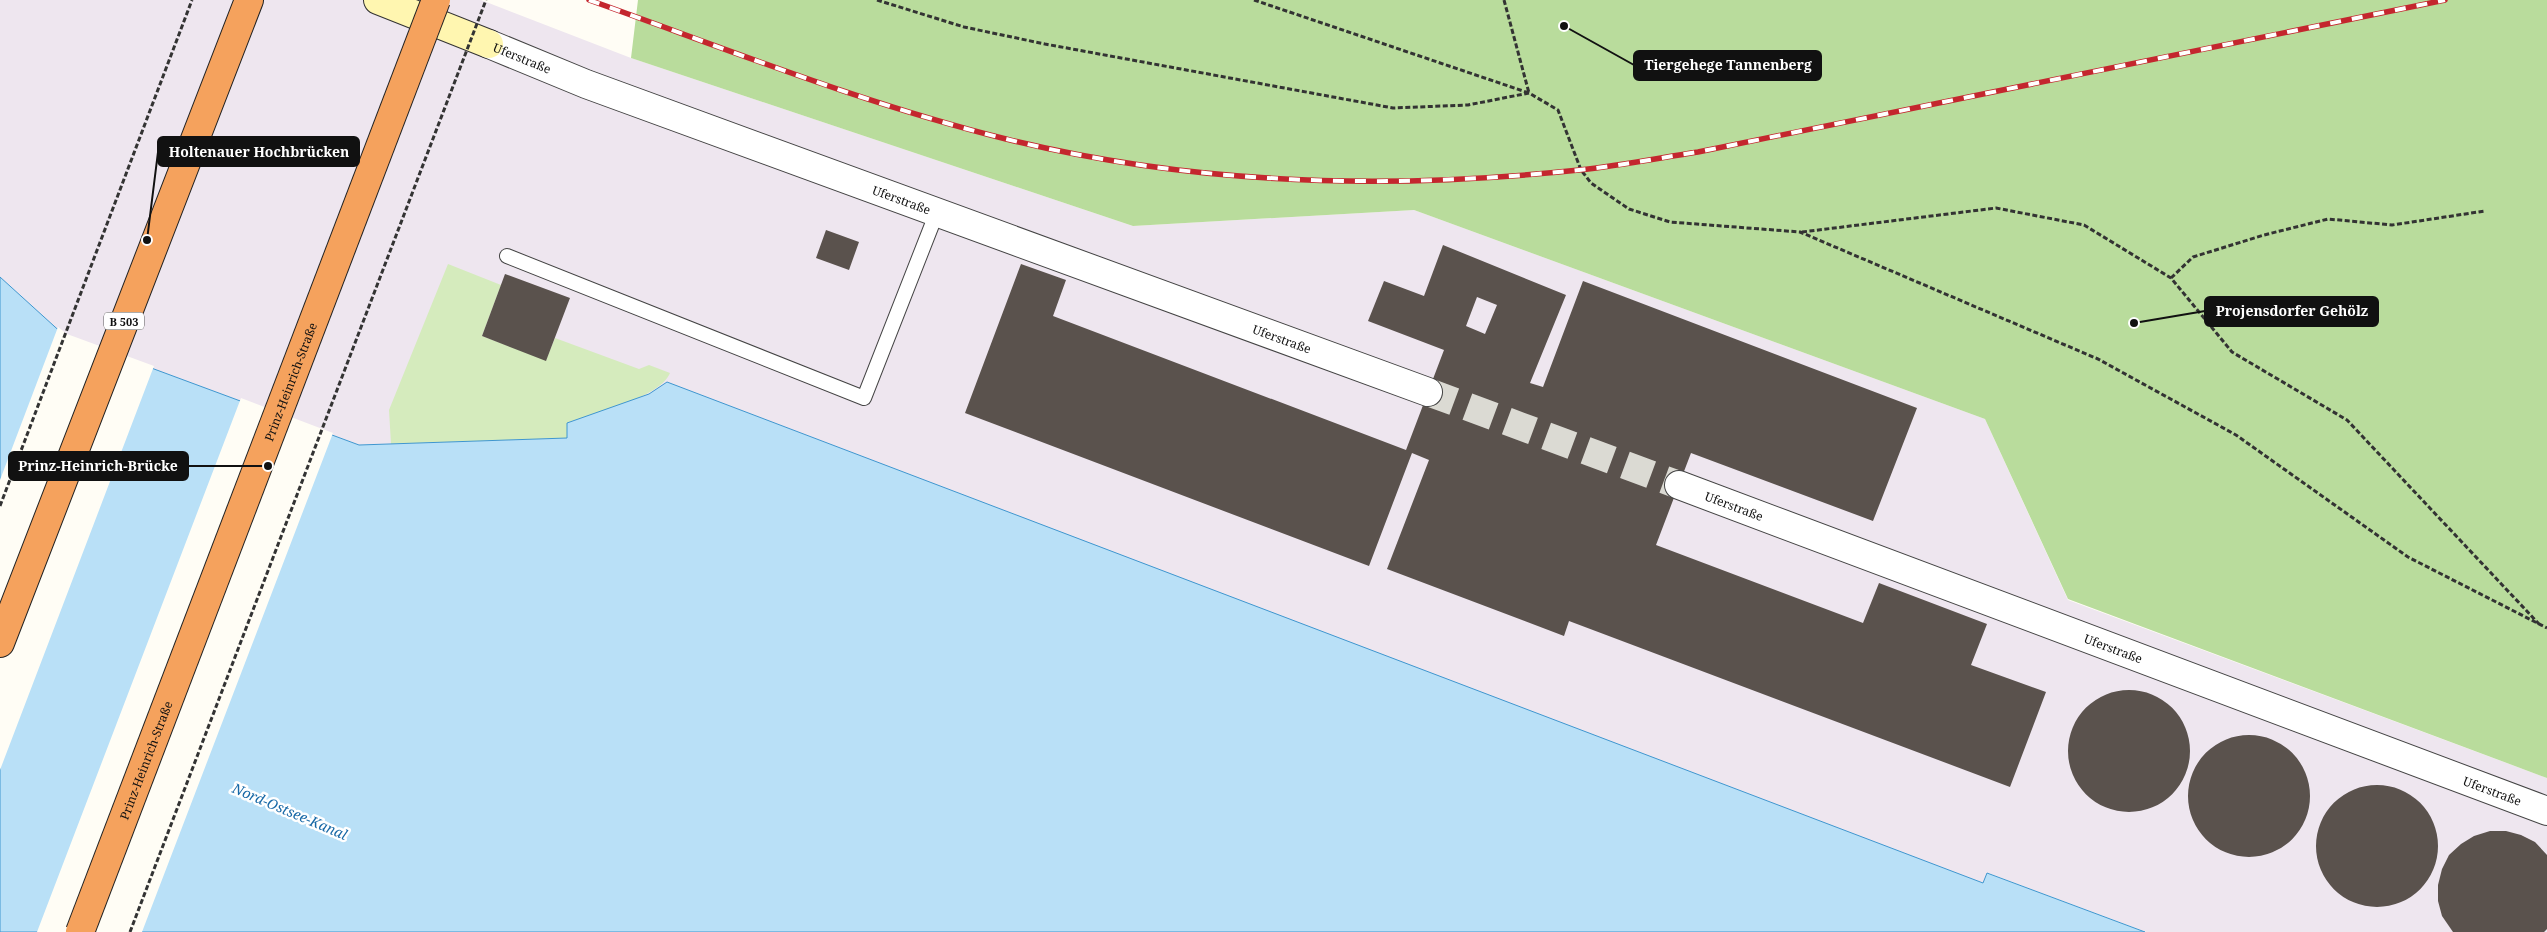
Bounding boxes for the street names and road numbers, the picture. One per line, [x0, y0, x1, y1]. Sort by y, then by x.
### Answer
street label: Uferstraße [491, 38, 554, 77]
street label: Uferstraße [870, 181, 933, 218]
road number: B 503 [104, 312, 144, 330]
street label: Prinz-Heinrich-Straße [260, 320, 321, 444]
street label: Uferstraße [1250, 320, 1314, 357]
street label: Uferstraße [1703, 487, 1766, 524]
street label: Uferstraße [2082, 629, 2145, 667]
street label: Prinz-Heinrich-Straße [115, 698, 176, 822]
street label: Uferstraße [2461, 772, 2524, 809]

